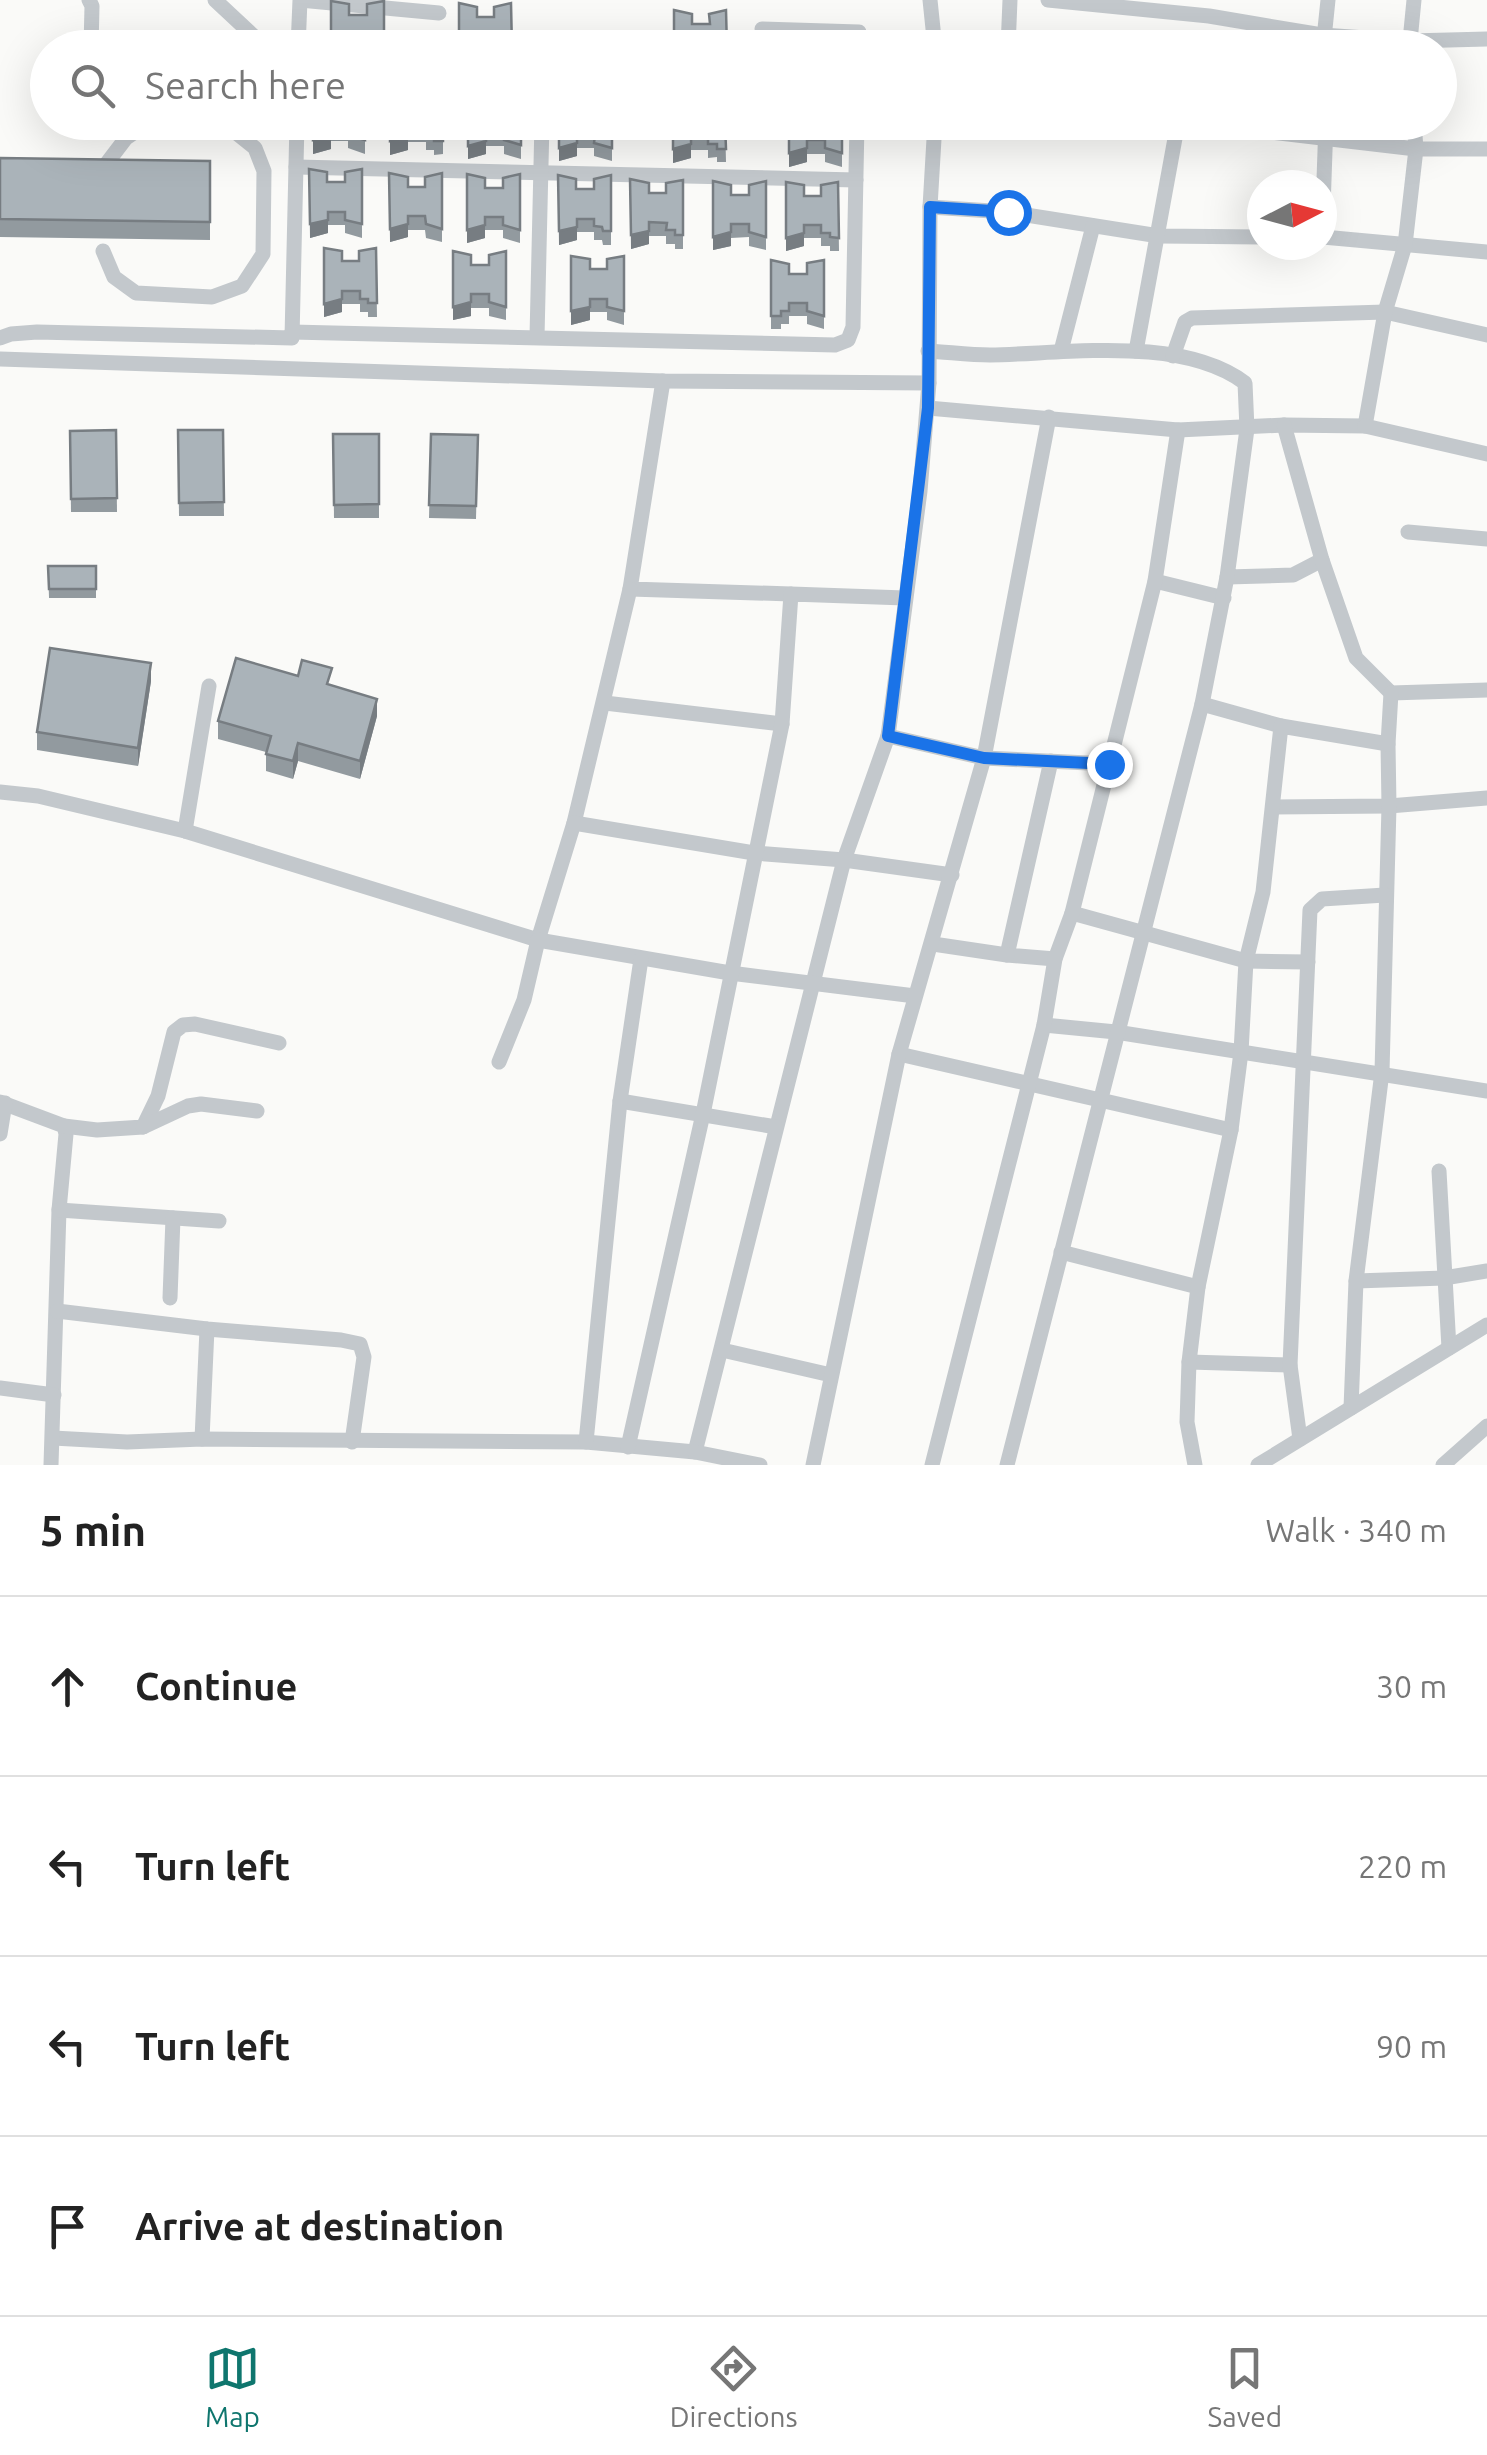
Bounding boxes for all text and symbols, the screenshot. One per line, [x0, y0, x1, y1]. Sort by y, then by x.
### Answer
search box [30, 30, 1457, 140]
icon: search [65, 58, 120, 113]
text: Search here [145, 64, 346, 106]
north arrow [1247, 170, 1337, 260]
route start [986, 190, 1032, 236]
route end [1087, 742, 1133, 788]
text: 5 min [40, 1507, 146, 1554]
text: Walk · 340 m [1265, 1512, 1447, 1548]
icon: ahead [40, 1659, 95, 1714]
text: Continue [135, 1665, 297, 1707]
text: 30 m [1376, 1668, 1447, 1704]
icon: left [40, 1839, 95, 1894]
text: Turn left [135, 1845, 290, 1887]
text: 220 m [1358, 1848, 1447, 1884]
icon: left [40, 2019, 95, 2074]
text: Turn left [135, 2025, 290, 2067]
text: 90 m [1376, 2028, 1447, 2064]
icon: arrive [40, 2199, 95, 2254]
text: Arrive at destination [135, 2205, 504, 2247]
tab: Map [205, 2341, 260, 2432]
tab: Directions [670, 2341, 798, 2432]
tab: Saved [1208, 2341, 1282, 2432]

